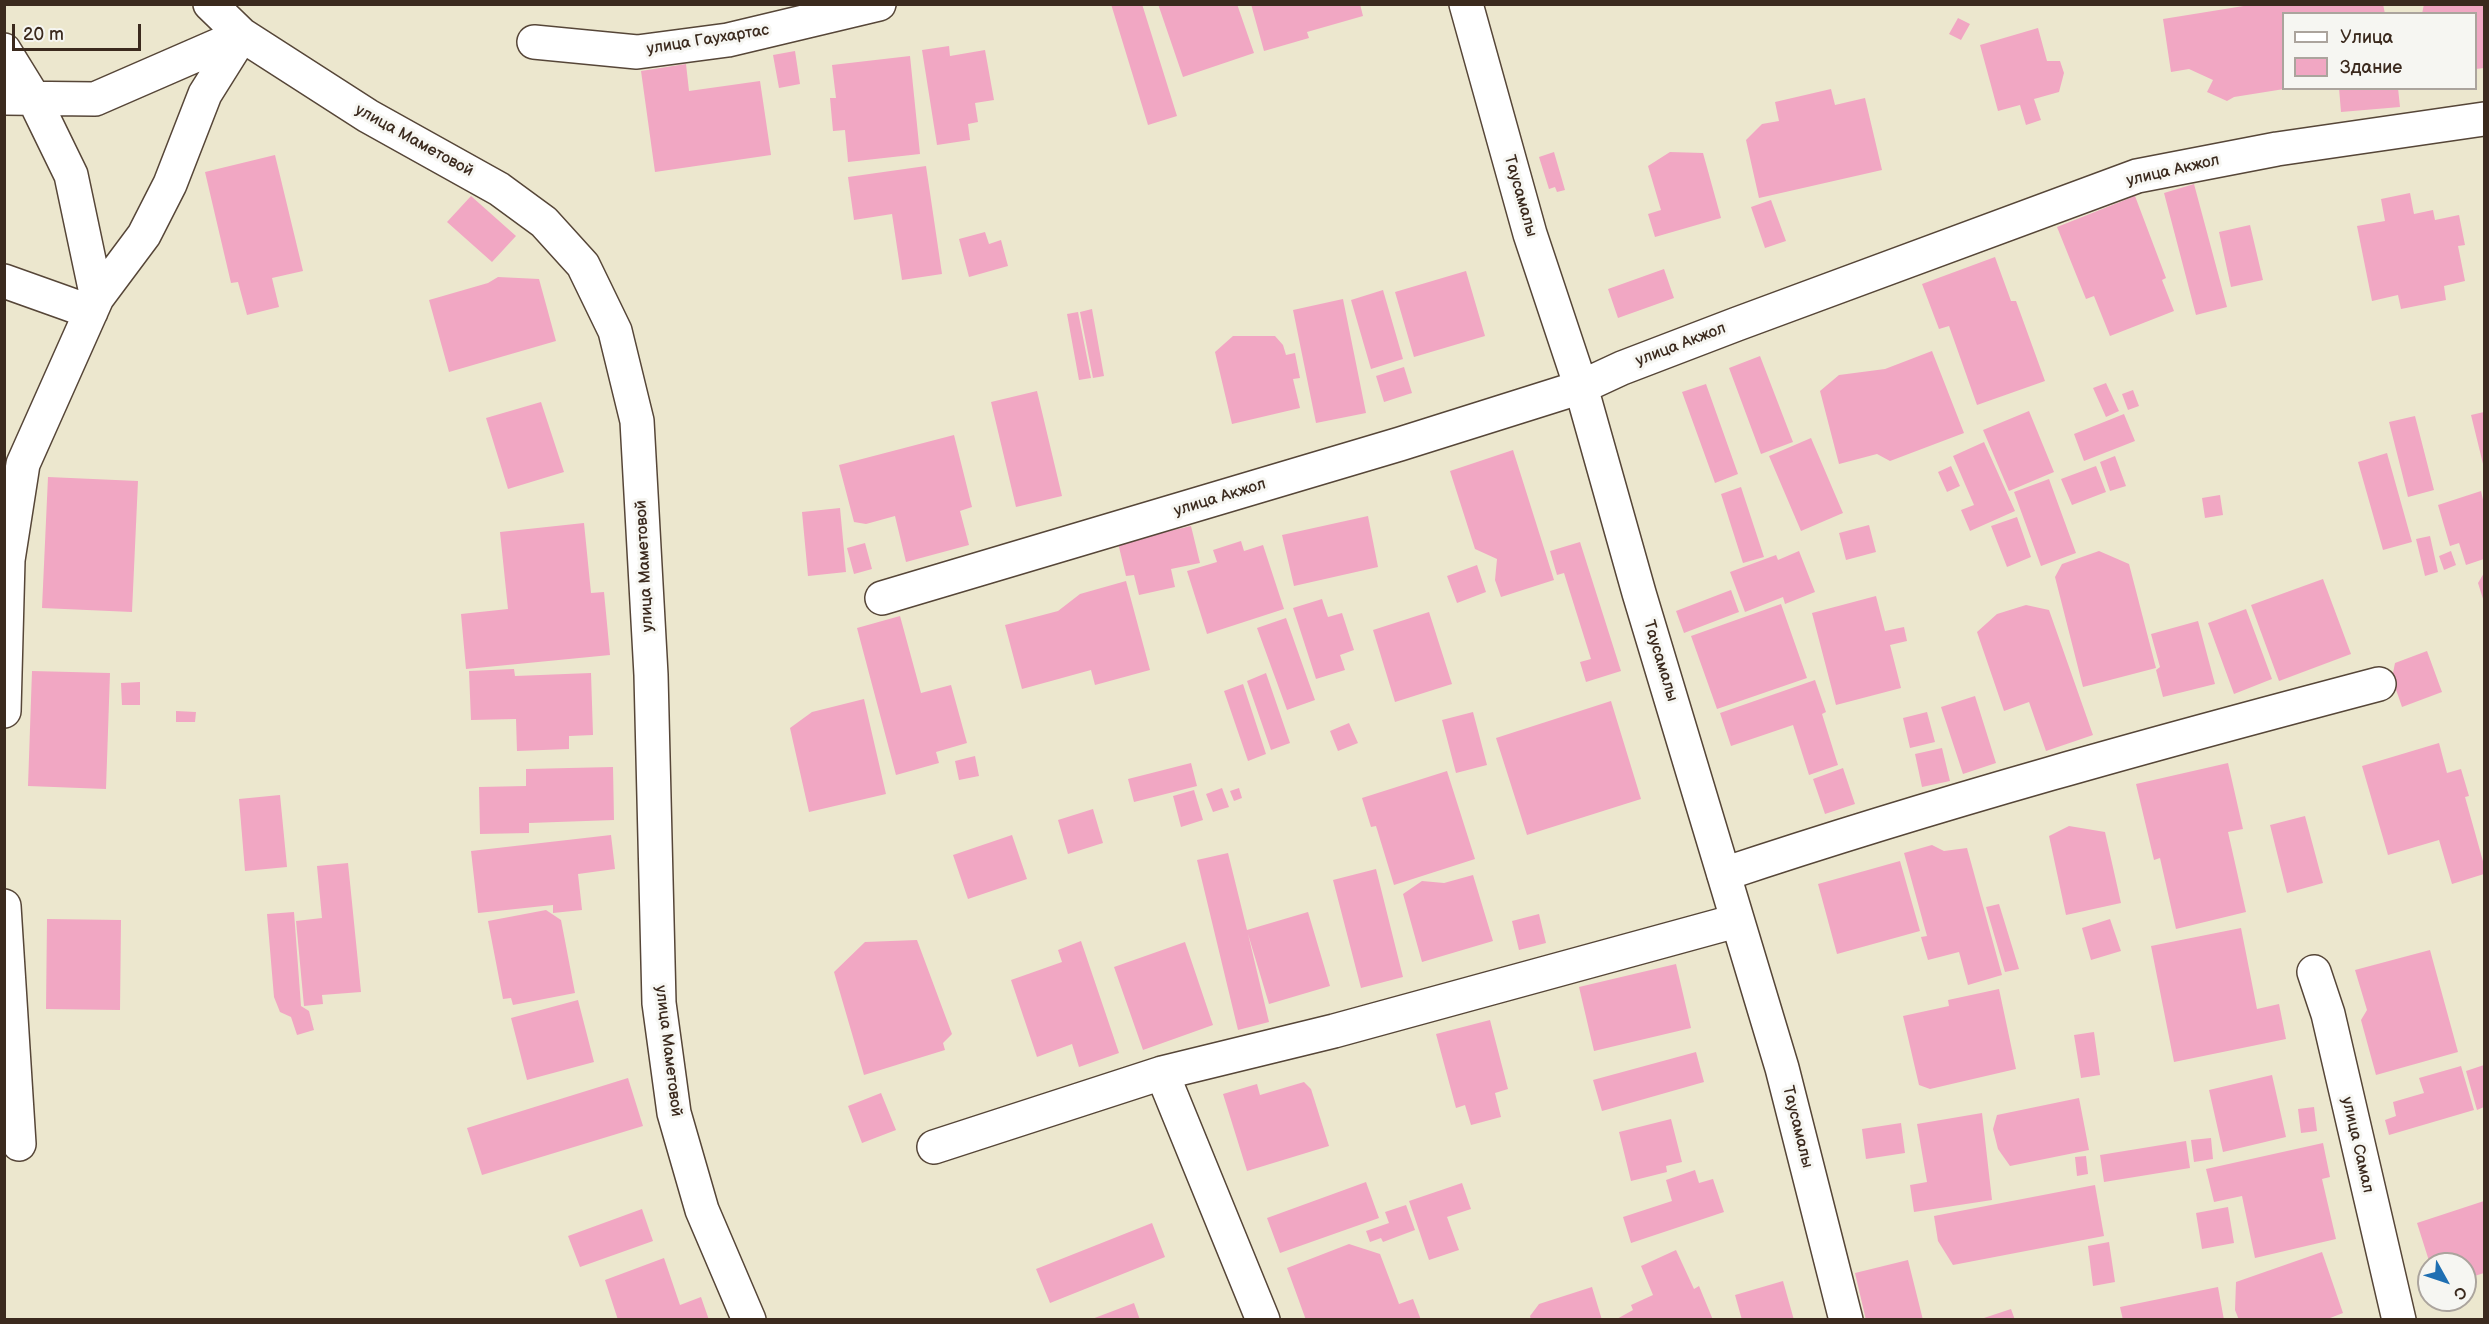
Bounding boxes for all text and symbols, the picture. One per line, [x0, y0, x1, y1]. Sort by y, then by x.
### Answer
scale bar [15, 12, 144, 50]
legend [2282, 12, 2477, 90]
street label: улица Гаухартас [645, 21, 771, 59]
text: 20 m [23, 24, 64, 45]
text: Улица [2340, 27, 2393, 48]
text: Здание [2340, 57, 2402, 78]
street label: улица Маметовой [352, 101, 476, 181]
street label: улица Акжол [2125, 151, 2221, 191]
street label: Таусамалы [1499, 153, 1541, 239]
street label: улица Акжол [1633, 319, 1729, 371]
street label: улица Акжол [1172, 475, 1268, 521]
street label: улица Маметовой [632, 499, 658, 633]
street label: Таусамалы [1639, 618, 1681, 704]
street label: улица Маметовой [650, 984, 686, 1118]
street label: Таусамалы [1778, 1084, 1816, 1170]
street label: улица Самал [2337, 1095, 2377, 1195]
north arrow [2417, 1252, 2477, 1312]
text: С [2449, 1282, 2470, 1303]

